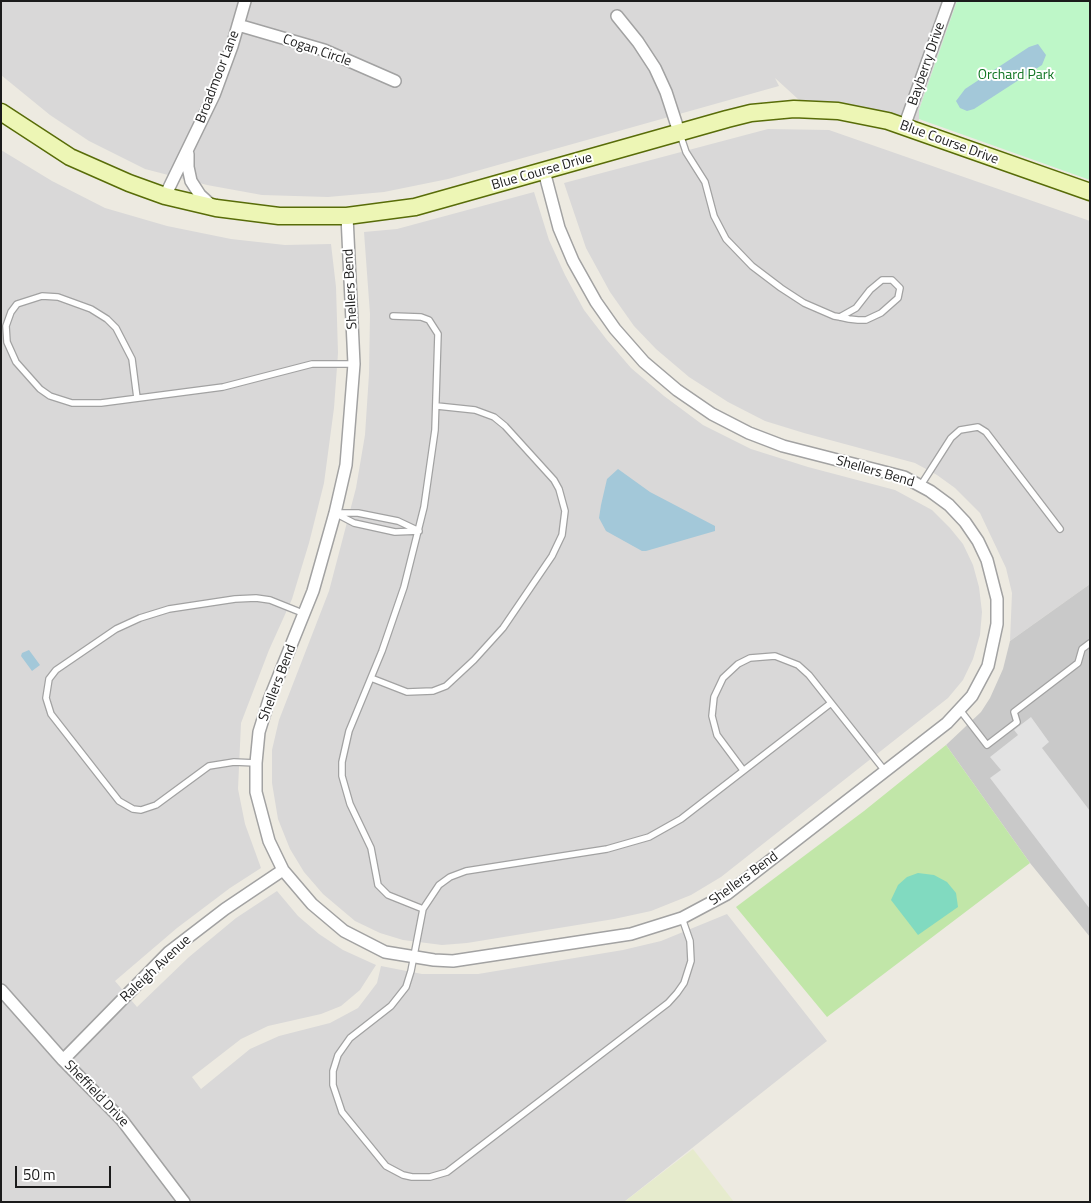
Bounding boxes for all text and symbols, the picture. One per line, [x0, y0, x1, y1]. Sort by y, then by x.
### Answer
street label: Bayberry Drive [905, 20, 949, 108]
street label: Broadmoor Lane [193, 28, 243, 126]
street label: Cogan Circle [280, 31, 354, 71]
park label: Orchard Park [978, 68, 1054, 84]
street label: Blue Course Drive [897, 117, 1001, 169]
street label: Blue Course Drive [490, 150, 594, 194]
street label: Shellers Bend [340, 248, 362, 330]
street label: Shellers Bend [834, 453, 916, 491]
street label: Shellers Bend [256, 642, 300, 724]
street label: Shellers Bend [706, 848, 782, 910]
street label: Raleigh Avenue [117, 932, 195, 1006]
street label: Sheffield Drive [60, 1057, 132, 1131]
scale bar [18, 1156, 114, 1188]
text: 50 m [23, 1163, 56, 1186]

